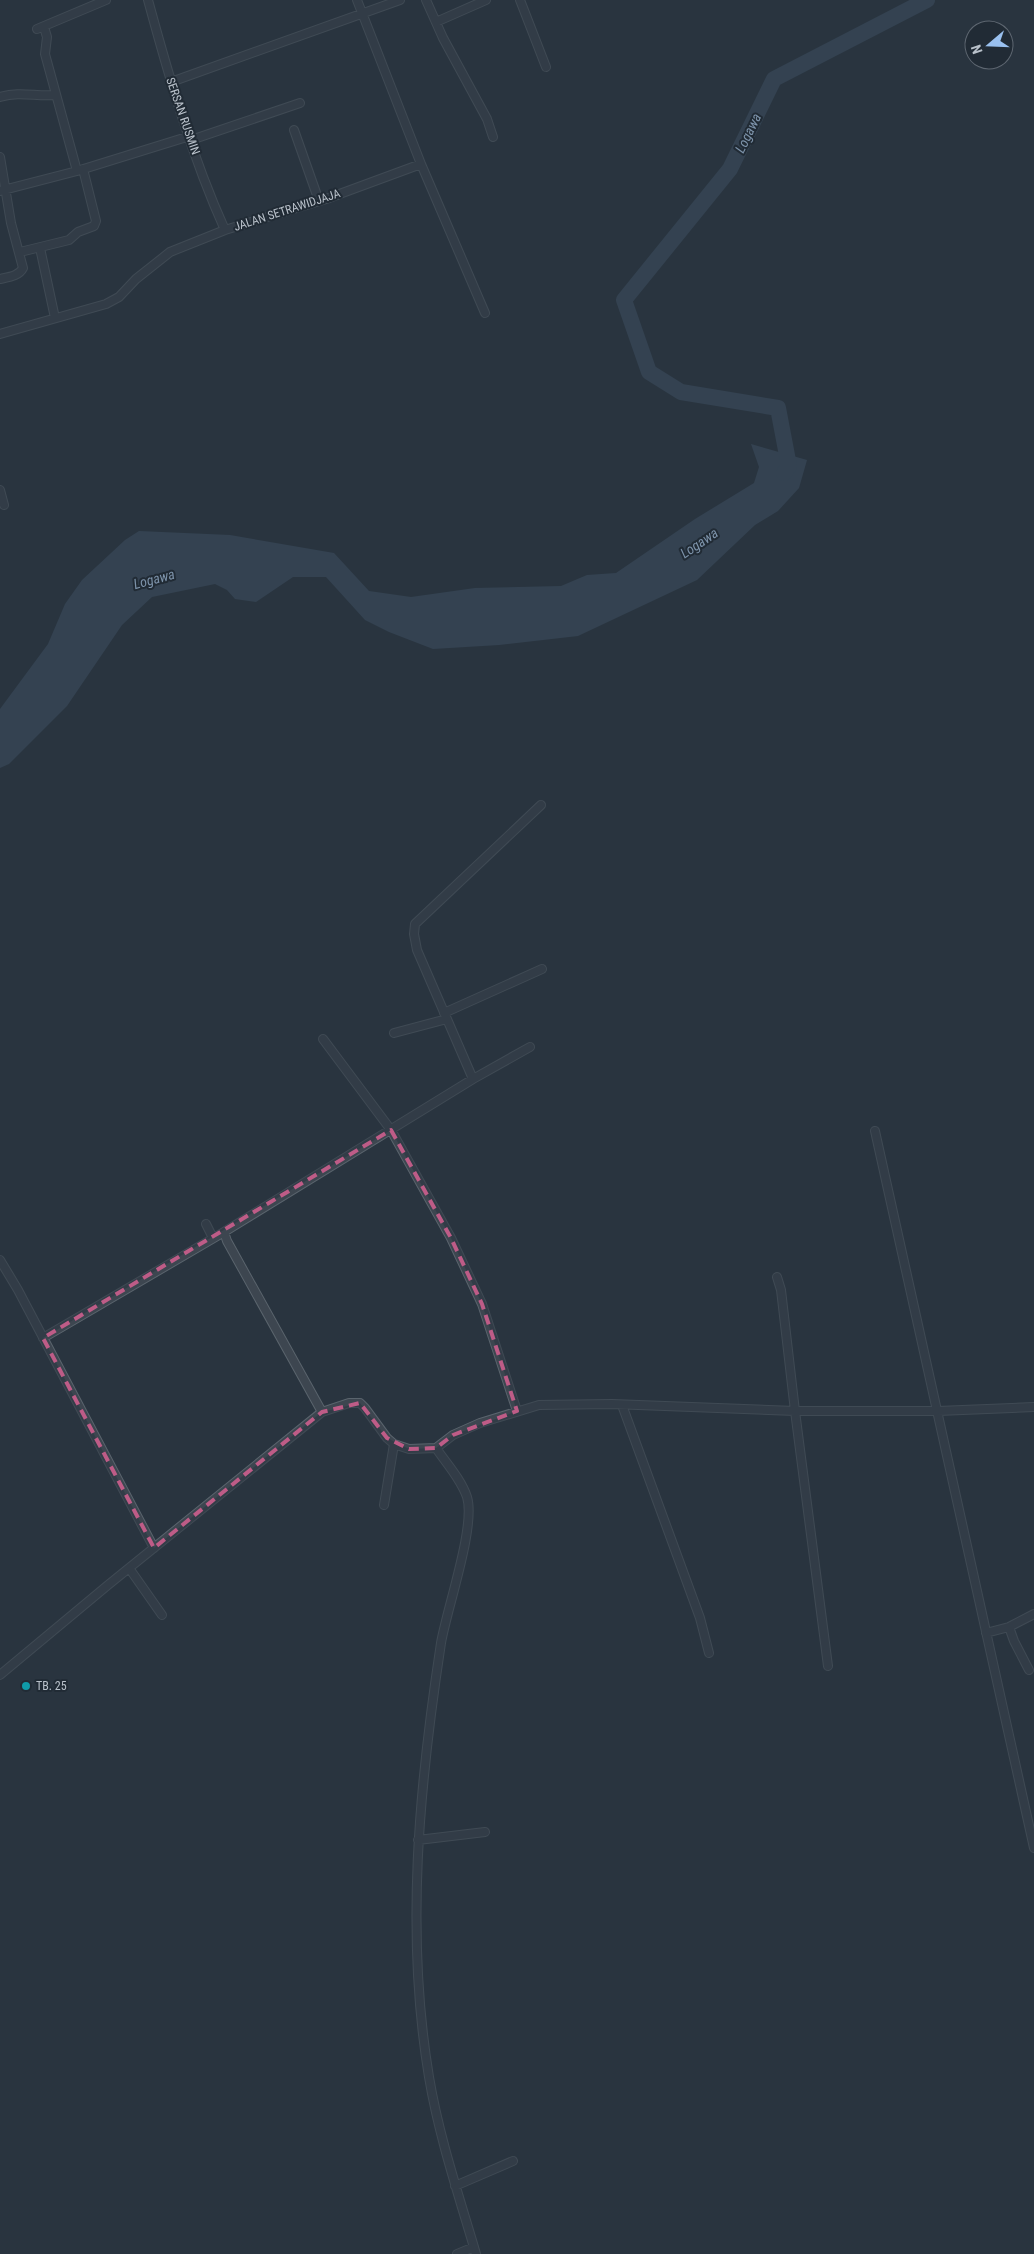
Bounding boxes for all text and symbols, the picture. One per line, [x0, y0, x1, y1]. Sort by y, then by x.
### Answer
north arrow [964, 20, 1014, 70]
text: N [968, 43, 986, 56]
street label: SERSAN RUSMIN [163, 76, 203, 156]
water label: Logawa [732, 111, 764, 155]
street label: JALAN SETRAWIDJAJA [232, 186, 342, 234]
water label: Logawa [677, 525, 721, 561]
water label: Logawa [132, 566, 176, 592]
place label: TB. 25 [36, 1679, 67, 1693]
marker: TB. 25 [20, 1680, 32, 1692]

